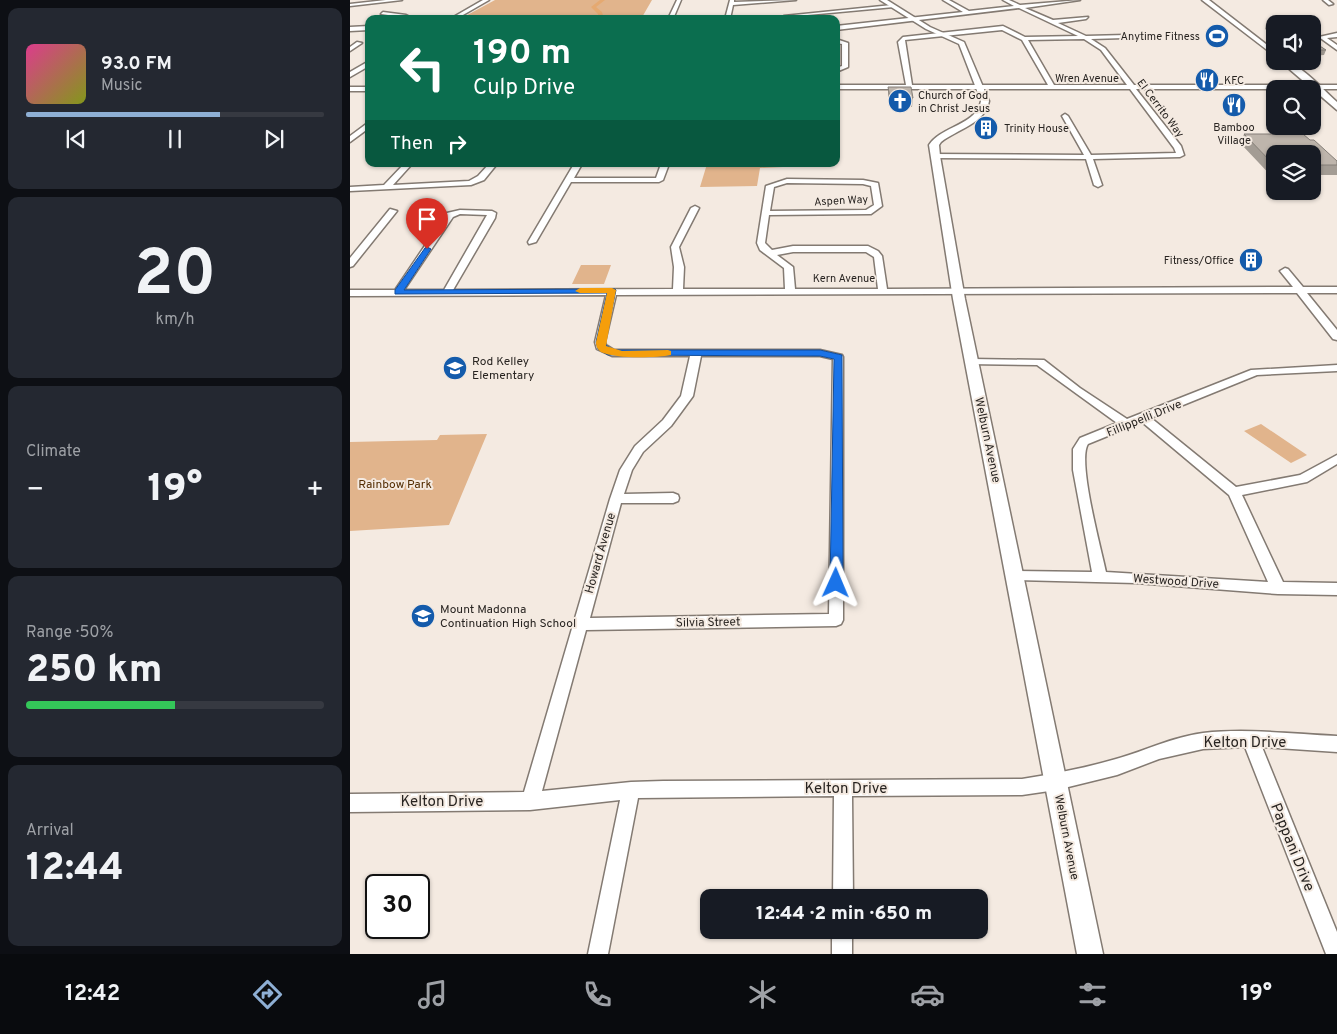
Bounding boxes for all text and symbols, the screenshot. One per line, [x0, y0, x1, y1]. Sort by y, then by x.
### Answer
map controls [1266, 15, 1321, 200]
button: sound [1266, 15, 1321, 70]
sports icon: Anytime Fitness [1204, 23, 1230, 49]
place label: Anytime Fitness [1121, 30, 1200, 44]
text: 190 m [473, 32, 571, 76]
icon: left [390, 35, 455, 100]
text: 93.0 FM [101, 52, 172, 76]
restaurant icon: KFC [1194, 67, 1220, 93]
street label: Wren Avenue [1055, 72, 1119, 86]
place label: KFC [1224, 74, 1244, 88]
text: Culp Drive [473, 75, 575, 102]
text: Music [101, 76, 142, 96]
street label: El Cerrito Way [1134, 77, 1187, 141]
button: search [1266, 80, 1321, 135]
church icon: Church of God in Christ Jesus [887, 88, 913, 114]
place label: Church of God in Christ Jesus [918, 89, 990, 116]
restaurant icon: Bamboo Village [1221, 92, 1247, 118]
building icon: Trinity House [973, 115, 999, 141]
place label: Bamboo Village [1213, 121, 1255, 148]
place label: Trinity House [1004, 122, 1069, 136]
icon: previous [62, 125, 90, 153]
icon: pause [161, 125, 189, 153]
icon: next [260, 125, 288, 153]
icon: right [443, 130, 471, 158]
text: Then [390, 132, 433, 156]
button: layers [1266, 145, 1321, 200]
street label: Aspen Way [814, 193, 869, 209]
pin [406, 198, 448, 249]
icon: arrive [413, 205, 441, 233]
text: 20 [134, 236, 216, 318]
building icon: Fitness/Office [1238, 247, 1264, 273]
place label: Fitness/Office [1164, 254, 1234, 268]
street label: Kern Avenue [813, 272, 875, 286]
text: km/h [156, 310, 194, 330]
place label: Rod Kelley Elementary [472, 354, 534, 384]
school or university icon: Rod Kelley Elementary [442, 355, 468, 381]
street label: Welburn Avenue [970, 396, 1004, 484]
street label: Fillippelli Drive [1104, 397, 1184, 441]
text: Climate [26, 442, 81, 462]
text: 19° [147, 466, 203, 515]
text: − [26, 473, 44, 509]
text: + [306, 473, 324, 509]
park label: Rainbow Park [358, 477, 432, 493]
street label: Howard Avenue [582, 511, 620, 596]
position arrow [809, 556, 861, 608]
street label: Westwood Drive [1132, 571, 1220, 593]
place label: Mount Madonna Continuation High School [440, 602, 576, 632]
school or university icon: Mount Madonna Continuation High School [410, 603, 436, 629]
street label: Silvia Street [676, 614, 741, 632]
text: Range · 50% [26, 623, 114, 643]
text: 250 km [26, 647, 162, 696]
street label: Kelton Drive [1204, 734, 1286, 753]
street label: Kelton Drive [805, 780, 887, 799]
street label: Kelton Drive [401, 793, 483, 812]
street label: Welburn Avenue [1050, 793, 1082, 881]
street label: Pappani Drive [1265, 801, 1318, 895]
text: Arrival [26, 821, 74, 841]
text: 12:44 [26, 845, 124, 894]
speed limit sign: 30 [365, 874, 430, 939]
text: 12:44 · 2 min · 650 m [756, 902, 932, 926]
icon: directions [250, 977, 285, 1012]
icon: music [415, 977, 450, 1012]
icon: phone [580, 977, 615, 1012]
icon: climate [745, 977, 780, 1012]
icon: car [910, 977, 945, 1012]
icon: filters [1075, 977, 1110, 1012]
text: 12:42 [65, 981, 120, 1008]
text: 19° [1240, 981, 1272, 1008]

